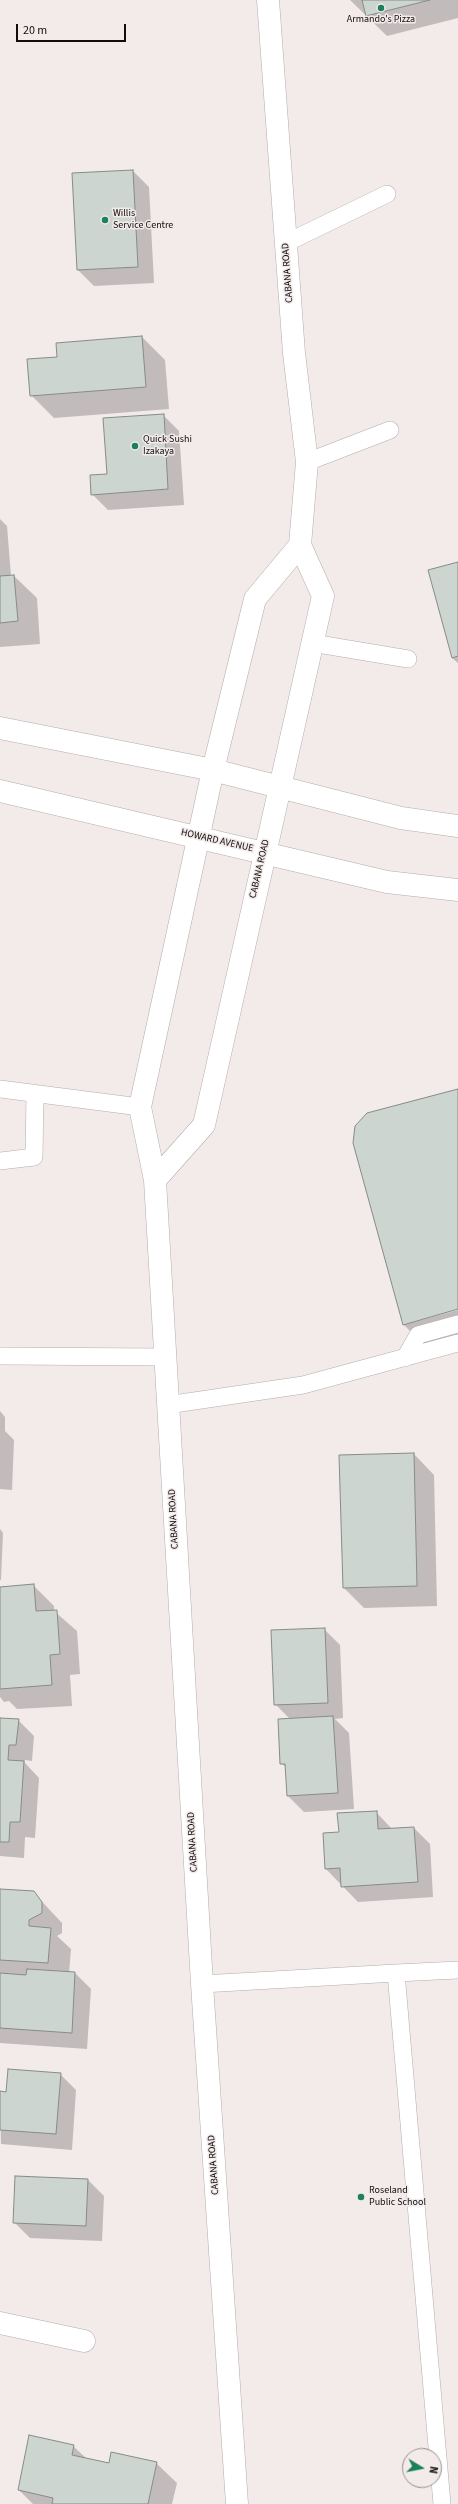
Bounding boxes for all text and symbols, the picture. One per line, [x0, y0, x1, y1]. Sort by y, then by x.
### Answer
marker: Armando's Pizza [376, 3, 386, 13]
place label: Armando's Pizza [347, 14, 415, 26]
scale bar [18, 16, 128, 42]
text: 20 m [23, 22, 47, 39]
place label: Willis Service Centre [113, 208, 173, 232]
marker: Willis Service Centre [100, 215, 110, 225]
street label: CABANA ROAD [280, 243, 296, 303]
place label: Quick Sushi Izakaya [143, 434, 192, 458]
marker: Quick Sushi Izakaya [130, 441, 140, 451]
street label: HOWARD AVENUE [180, 827, 254, 855]
street label: CABANA ROAD [247, 838, 273, 900]
street label: CABANA ROAD [166, 1489, 182, 1549]
street label: CABANA ROAD [185, 1812, 201, 1872]
street label: CABANA ROAD [206, 2135, 222, 2195]
place label: Roseland Public School [369, 2185, 426, 2208]
marker: Roseland Public School [356, 2192, 366, 2202]
north arrow [402, 2448, 442, 2488]
text: N [425, 2465, 441, 2475]

